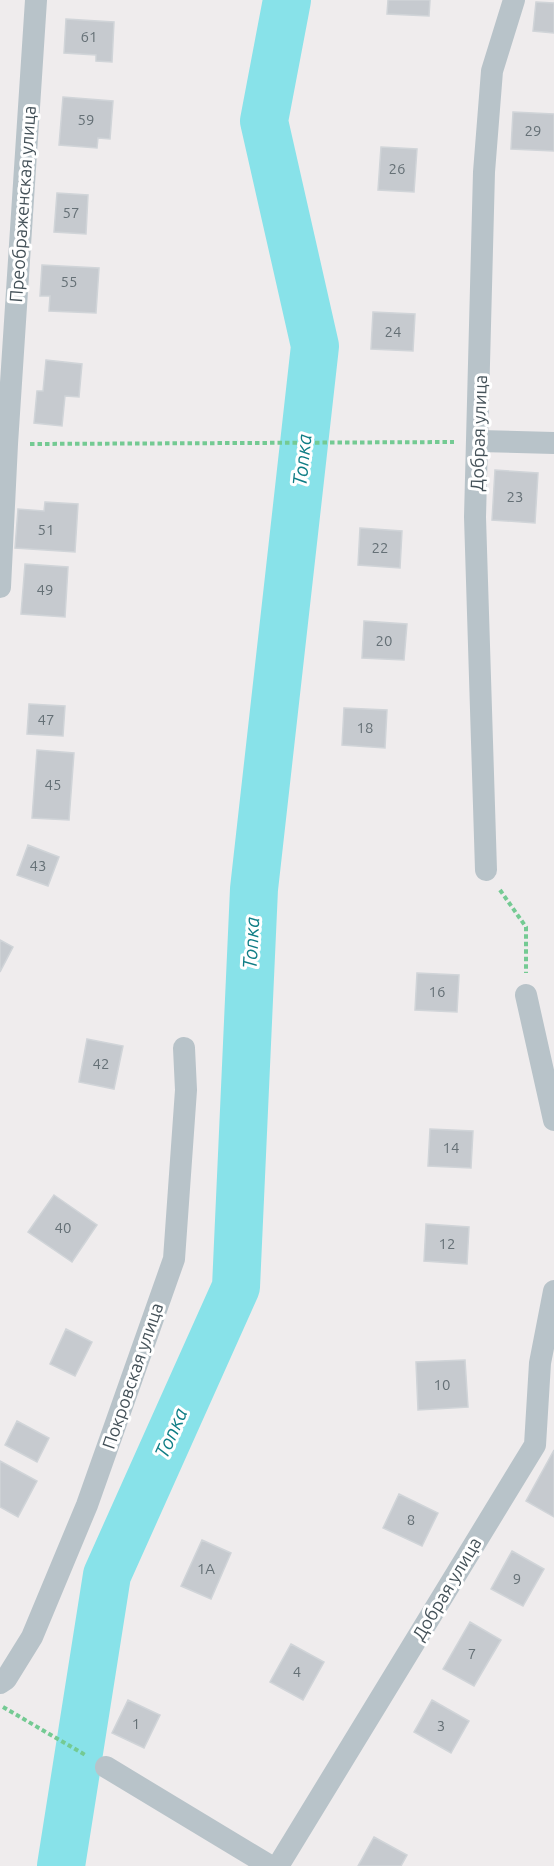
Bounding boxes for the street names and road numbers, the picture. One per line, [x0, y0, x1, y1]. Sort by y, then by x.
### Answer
street label: Преображенская улица [5, 105, 39, 303]
street label: Добрая улица [466, 374, 490, 492]
street label: Покровская улица [98, 1300, 166, 1451]
street label: Добрая улица [408, 1533, 485, 1644]

